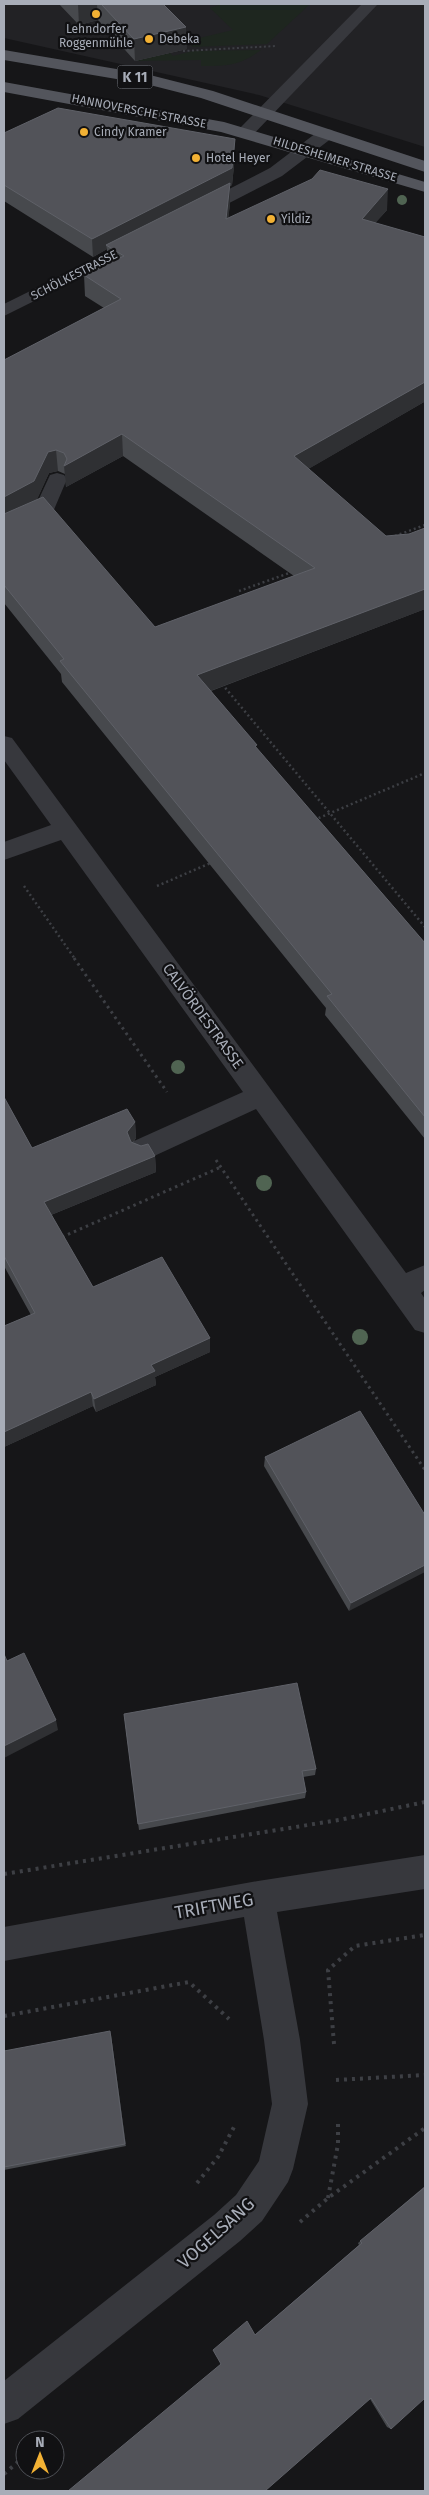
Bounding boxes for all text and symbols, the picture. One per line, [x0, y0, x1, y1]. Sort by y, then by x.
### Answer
marker: Lehndorfer Roggenmühle [90, 8, 102, 20]
place label: Lehndorfer Roggenmühle [59, 22, 133, 50]
place label: Debeka [159, 32, 199, 46]
marker: Debeka [143, 33, 155, 45]
road number: K 11 [118, 66, 152, 88]
street label: HANNOVERSCHE STRASSE [70, 91, 208, 131]
place label: Cindy Kramer [94, 125, 167, 139]
marker: Cindy Kramer [78, 126, 90, 138]
street label: HILDESHEIMER STRASSE [271, 134, 399, 184]
place label: Hotel Heyer [206, 151, 271, 165]
marker: Hotel Heyer [190, 152, 202, 164]
place label: Yildiz [281, 212, 310, 226]
marker: Yildiz [265, 213, 277, 225]
street label: SCHÖLKESTRASSE [28, 245, 120, 303]
street label: CALVÖRDESTRASSE [159, 960, 247, 1072]
street label: TRIFTWEG [173, 1888, 255, 1924]
street label: VOGELSANG [173, 2193, 259, 2273]
north arrow [15, 2430, 65, 2480]
text: N [35, 2434, 45, 2451]

